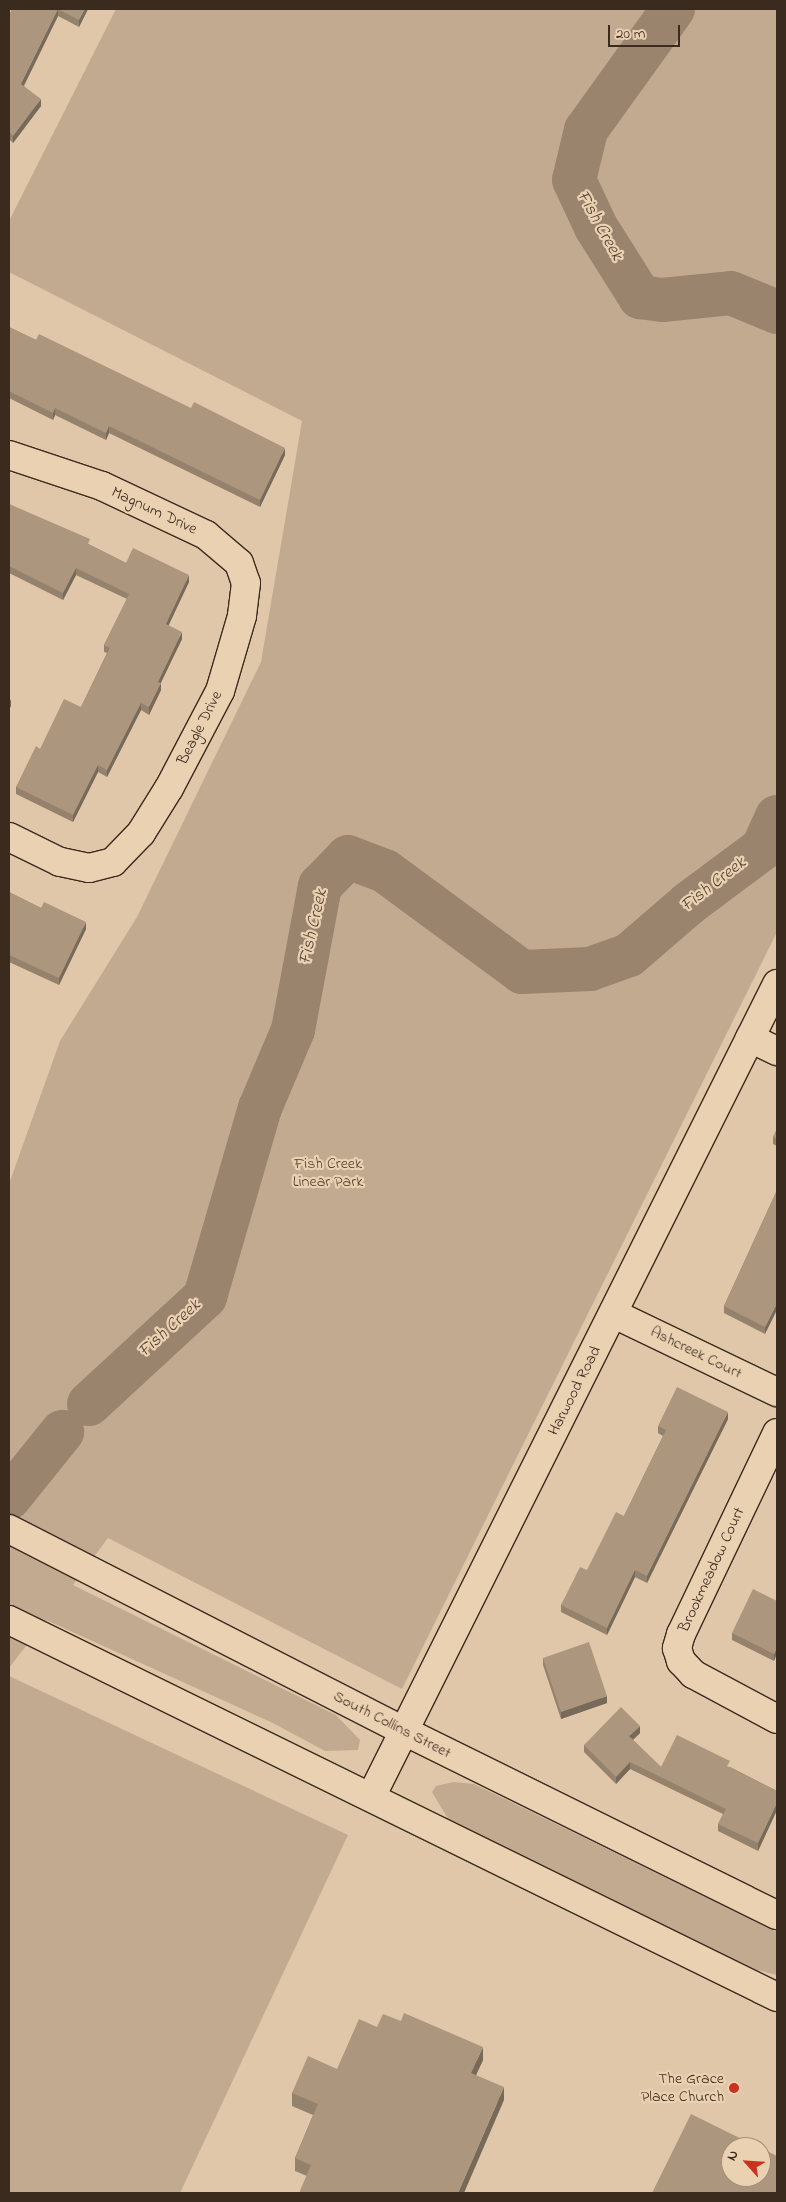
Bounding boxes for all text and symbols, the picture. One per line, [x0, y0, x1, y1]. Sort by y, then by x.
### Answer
scale bar [611, 15, 684, 47]
text: 20 m [616, 23, 645, 45]
water label: Fish Creek [571, 187, 627, 265]
street label: Magnum Drive [108, 483, 200, 539]
street label: Beagle Drive [173, 688, 227, 768]
water label: Fish Creek [677, 853, 751, 917]
water label: Fish Creek [295, 887, 333, 967]
park label: Fish Creek Linear Park [293, 1154, 363, 1192]
water label: Fish Creek [134, 1295, 206, 1363]
street label: Ashcreek Court [647, 1323, 745, 1383]
street label: Harwood Road [544, 1343, 606, 1439]
street label: Brookmeadow Court [675, 1505, 749, 1635]
street label: South Collins Street [330, 1687, 454, 1763]
place label: The Grace Place Church [641, 2069, 724, 2107]
marker: The Grace Place Church [728, 2082, 740, 2094]
north arrow [721, 2137, 771, 2187]
text: N [721, 2147, 744, 2165]

